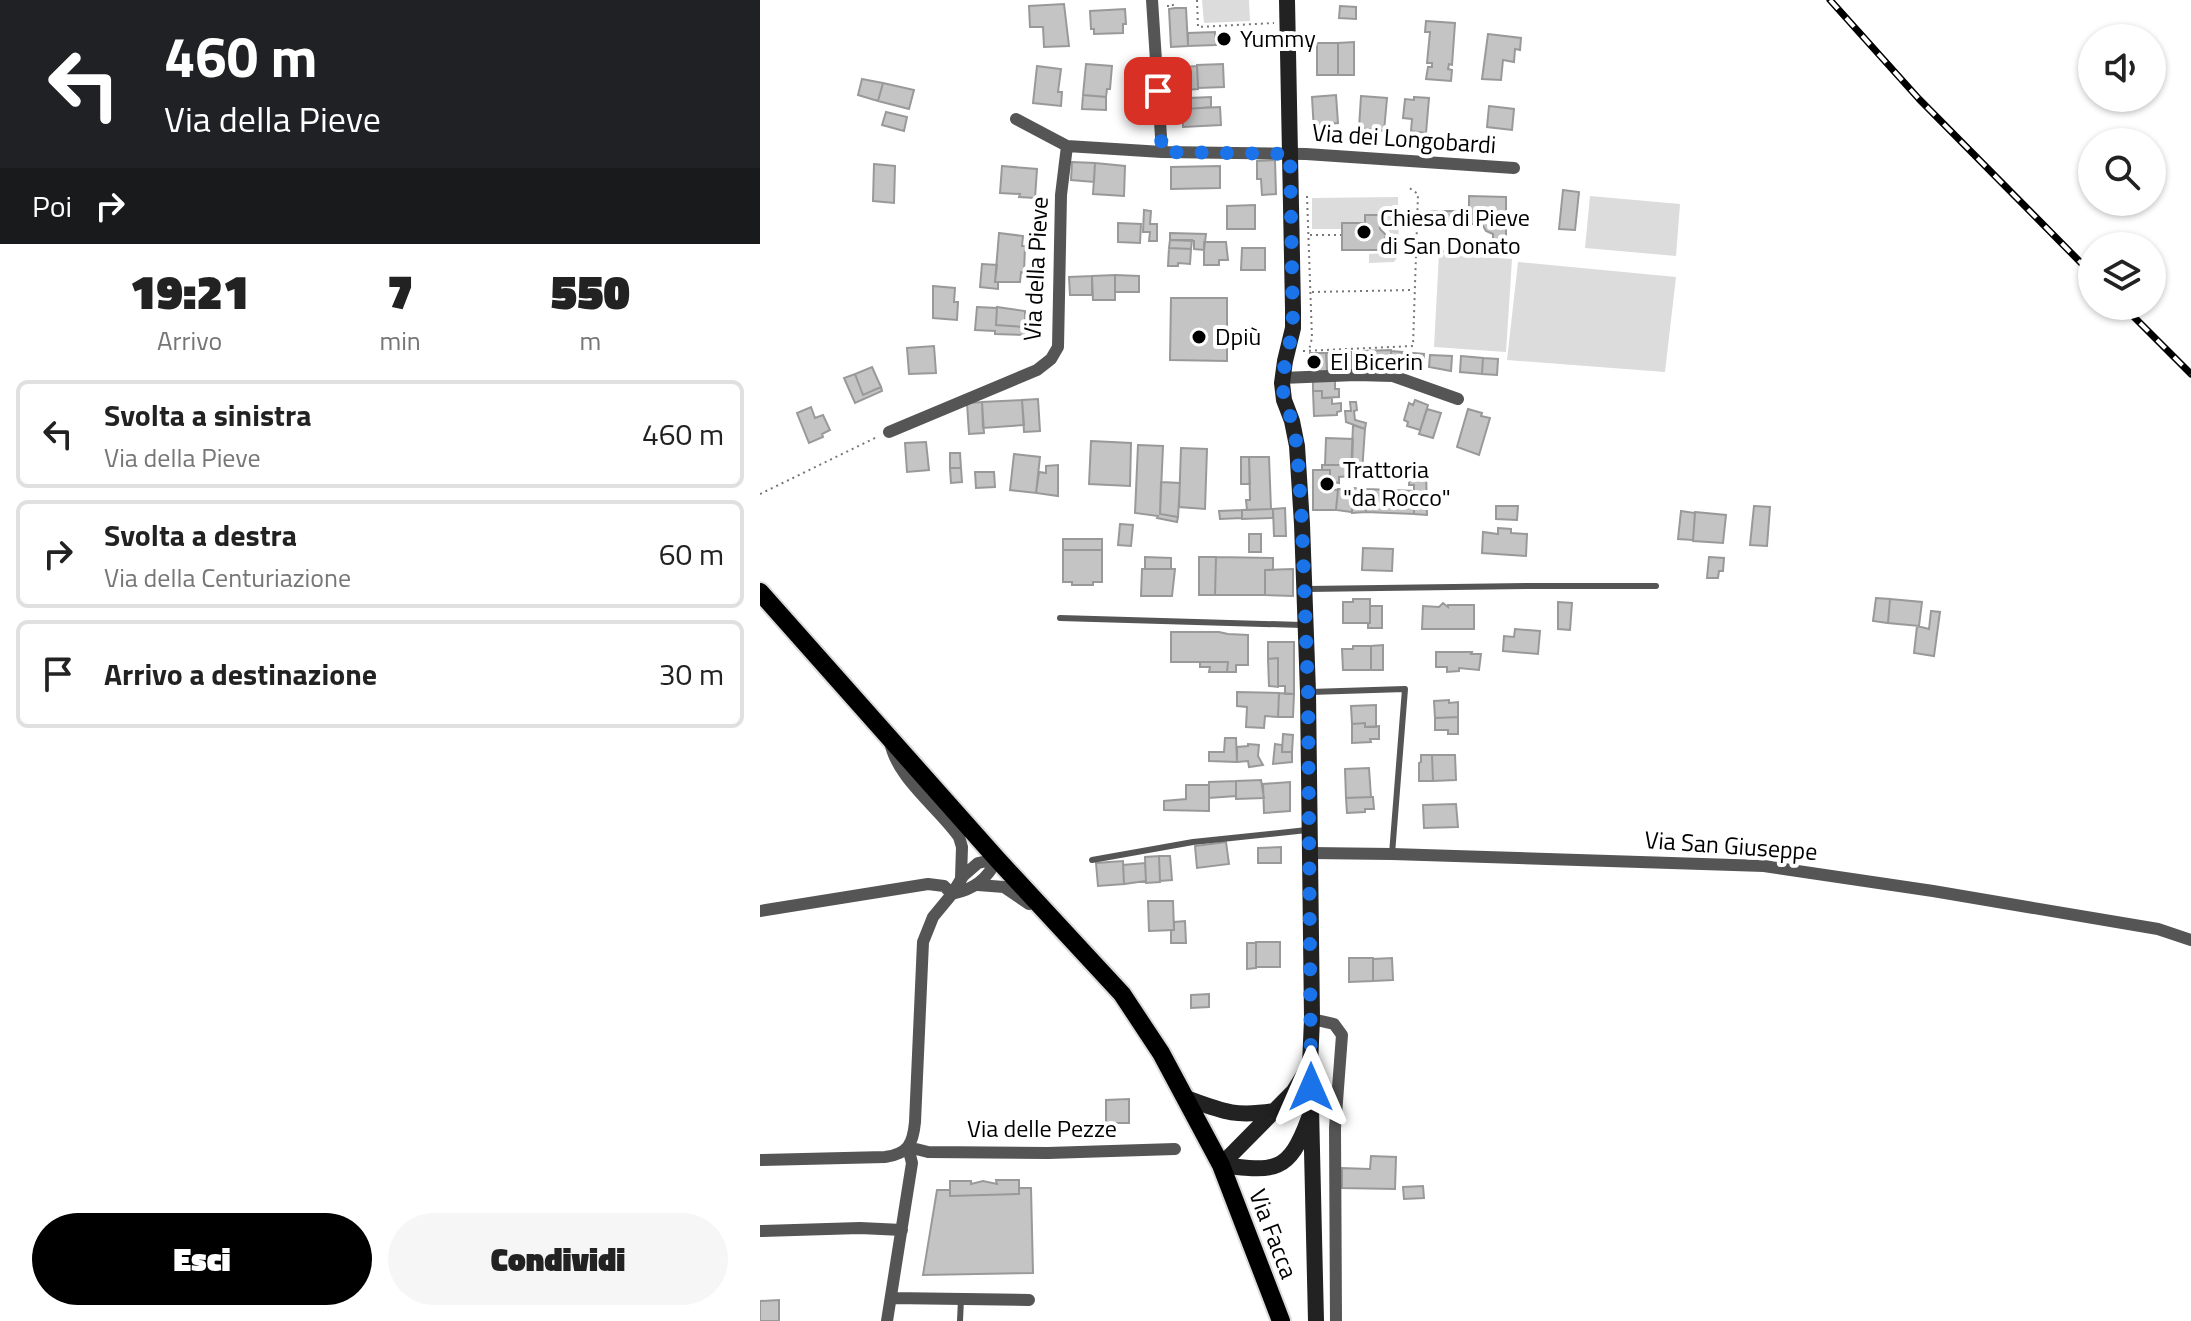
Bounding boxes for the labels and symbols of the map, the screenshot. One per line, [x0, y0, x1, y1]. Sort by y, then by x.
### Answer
place label: Yummy [1240, 20, 1316, 56]
marker: Yummy [1215, 30, 1233, 48]
pin [1124, 57, 1192, 125]
street label: Via dei Longobardi [1311, 114, 1497, 162]
street label: Via della Pieve [1013, 196, 1057, 342]
place label: Chiesa di Pieve di San Donato [1380, 199, 1530, 263]
marker: Chiesa di Pieve di San Donato [1355, 223, 1373, 241]
place label: Dpiù [1215, 318, 1261, 354]
marker: Dpiù [1190, 328, 1208, 346]
place label: El Bicerin [1330, 343, 1423, 379]
marker: El Bicerin [1305, 353, 1323, 371]
place label: Trattoria "da Rocco" [1343, 451, 1451, 515]
marker: Trattoria "da Rocco" [1318, 475, 1336, 493]
street label: Via San Giuseppe [1643, 821, 1819, 869]
position arrow [1269, 1045, 1353, 1129]
street label: Via delle Pezze [967, 1110, 1117, 1146]
street label: Via Facca [1240, 1184, 1307, 1284]

